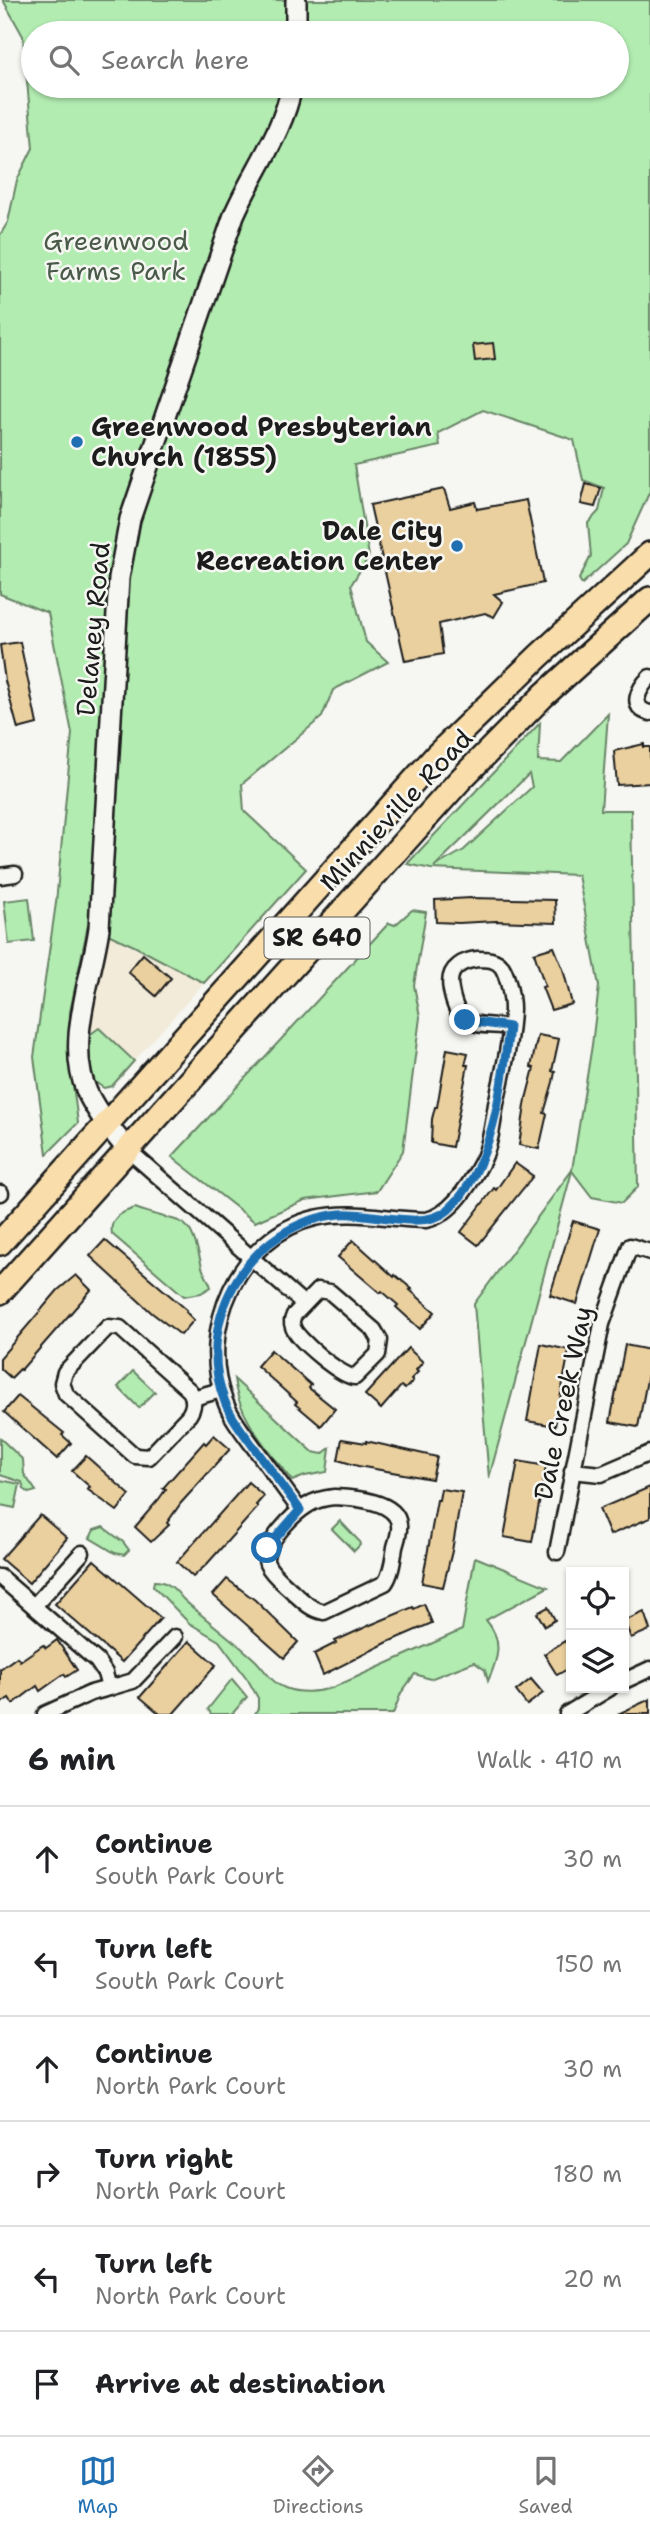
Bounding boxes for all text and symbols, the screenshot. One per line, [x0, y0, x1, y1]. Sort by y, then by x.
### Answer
search box [21, 21, 629, 98]
icon: search [45, 41, 83, 79]
text: Search here [101, 42, 250, 77]
park label: Greenwood Farms Park [43, 223, 189, 288]
place label: Greenwood Presbyterian Church (1855) [91, 409, 432, 474]
marker: Greenwood Presbyterian Church (1855) [69, 434, 85, 450]
place label: Dale City Recreation Center [196, 513, 443, 578]
marker: Dale City Recreation Center [449, 538, 465, 554]
street label: Delaney Road [67, 540, 118, 717]
street label: Minnieville Road [311, 721, 480, 898]
road number: SR 640 [264, 918, 370, 958]
route end [449, 1004, 480, 1035]
street label: Dale Creek Way [525, 1303, 600, 1503]
route start [251, 1532, 282, 1563]
map controls [566, 1567, 629, 1693]
button: locate [566, 1567, 629, 1630]
button: layers [566, 1630, 629, 1693]
text: 6 min [28, 1739, 115, 1780]
text: Walk · 410 m [477, 1745, 622, 1775]
text: Continue [95, 1826, 213, 1861]
icon: ahead [28, 1840, 66, 1878]
text: 30 m [563, 1844, 622, 1874]
text: South Park Court [95, 1861, 285, 1891]
text: Turn left [95, 1931, 212, 1966]
icon: left [28, 1945, 66, 1983]
text: 150 m [555, 1949, 622, 1979]
text: South Park Court [95, 1966, 285, 1996]
text: Continue [95, 2036, 213, 2071]
icon: ahead [28, 2050, 66, 2088]
text: 30 m [563, 2054, 622, 2084]
text: North Park Court [95, 2071, 286, 2101]
text: Turn right [95, 2141, 233, 2176]
icon: right [28, 2155, 66, 2193]
text: 180 m [553, 2159, 622, 2189]
text: North Park Court [95, 2176, 286, 2206]
text: Turn left [95, 2246, 212, 2281]
icon: left [28, 2260, 66, 2298]
text: 20 m [563, 2264, 622, 2294]
text: North Park Court [95, 2281, 286, 2311]
icon: arrive [28, 2365, 66, 2403]
text: Arrive at destination [95, 2366, 385, 2401]
tab: Map [77, 2452, 118, 2519]
tab: Directions [273, 2452, 364, 2519]
tab: Saved [519, 2452, 573, 2519]

